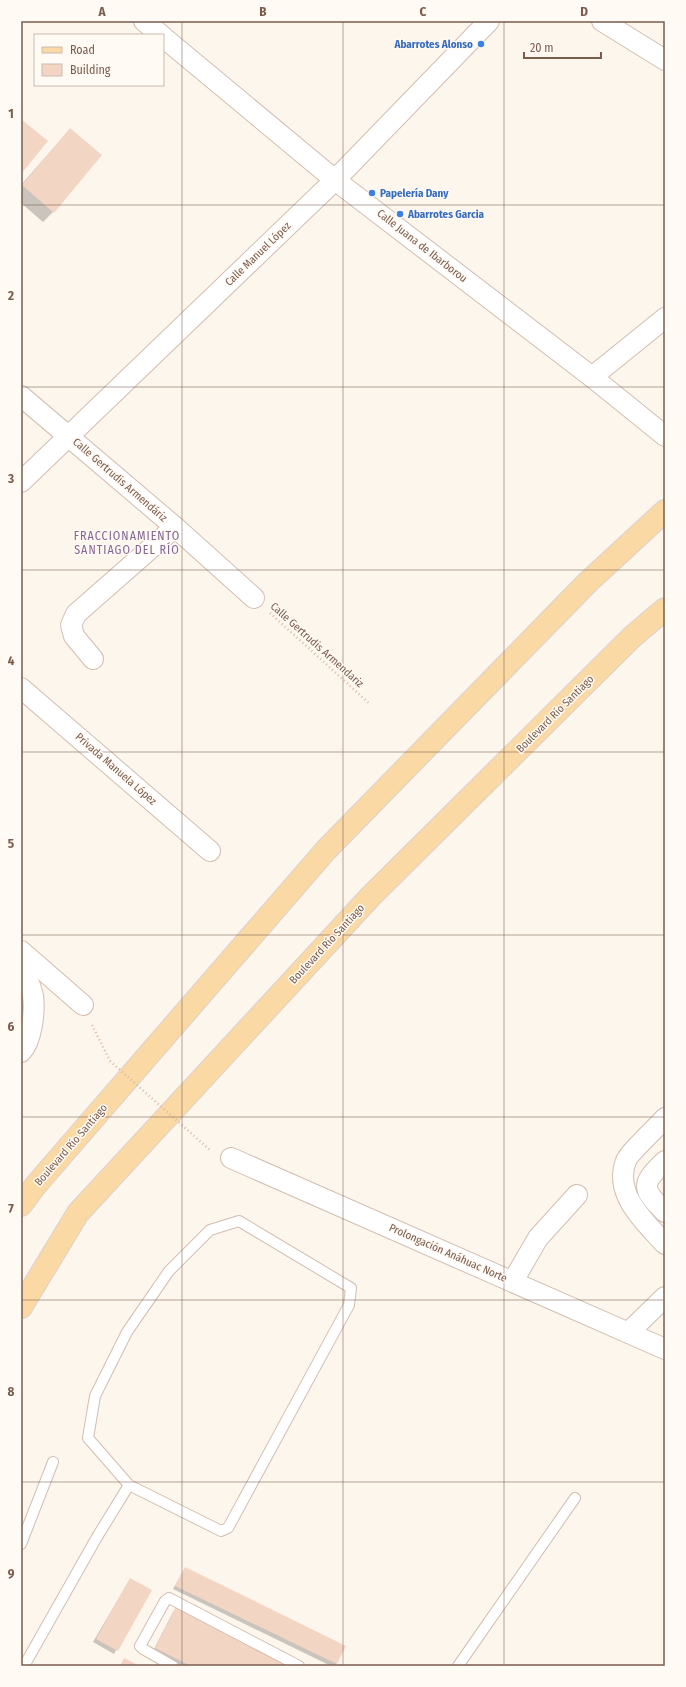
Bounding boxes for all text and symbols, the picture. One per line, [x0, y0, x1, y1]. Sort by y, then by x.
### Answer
text: A [97, 4, 106, 19]
text: B [259, 4, 267, 19]
text: C [420, 4, 427, 19]
text: D [580, 4, 588, 19]
legend [34, 34, 164, 86]
scale bar [524, 34, 601, 60]
place label: Abarrotes Alonso [393, 38, 473, 51]
marker: Abarrotes Alonso [476, 39, 486, 49]
text: 20 m [530, 41, 554, 55]
text: Road [70, 43, 95, 57]
text: Building [70, 63, 111, 77]
text: 1 [8, 106, 14, 121]
place label: Papelería Dany [380, 187, 449, 200]
marker: Papelería Dany [367, 188, 377, 198]
street label: Calle Juana de Ibarborou [374, 207, 470, 285]
place label: Abarrotes Garcia [407, 208, 485, 221]
marker: Abarrotes Garcia [395, 209, 405, 219]
street label: Calle Manuel López [222, 219, 294, 289]
text: 2 [7, 288, 14, 303]
street label: Calle Gertrudis Armendáriz [70, 435, 170, 525]
text: 3 [7, 471, 14, 486]
district label: FRACCIONAMIENTO SANTIAGO DEL RÍO [74, 529, 180, 557]
street label: Calle Gertrudis Armendariz [268, 600, 367, 691]
text: 4 [8, 653, 15, 668]
street label: Boulevard Río Santiago [514, 672, 597, 755]
street label: Privada Manuela López [73, 730, 160, 808]
text: 5 [8, 836, 14, 851]
street label: Boulevard Río Santiago [287, 901, 367, 987]
text: 6 [8, 1019, 15, 1034]
street label: Boulevard Río Santiago [32, 1101, 110, 1189]
text: 7 [8, 1201, 14, 1216]
street label: Prolongación Anáhuac Norte [387, 1221, 509, 1285]
text: 8 [8, 1384, 15, 1399]
text: 9 [8, 1566, 15, 1581]

